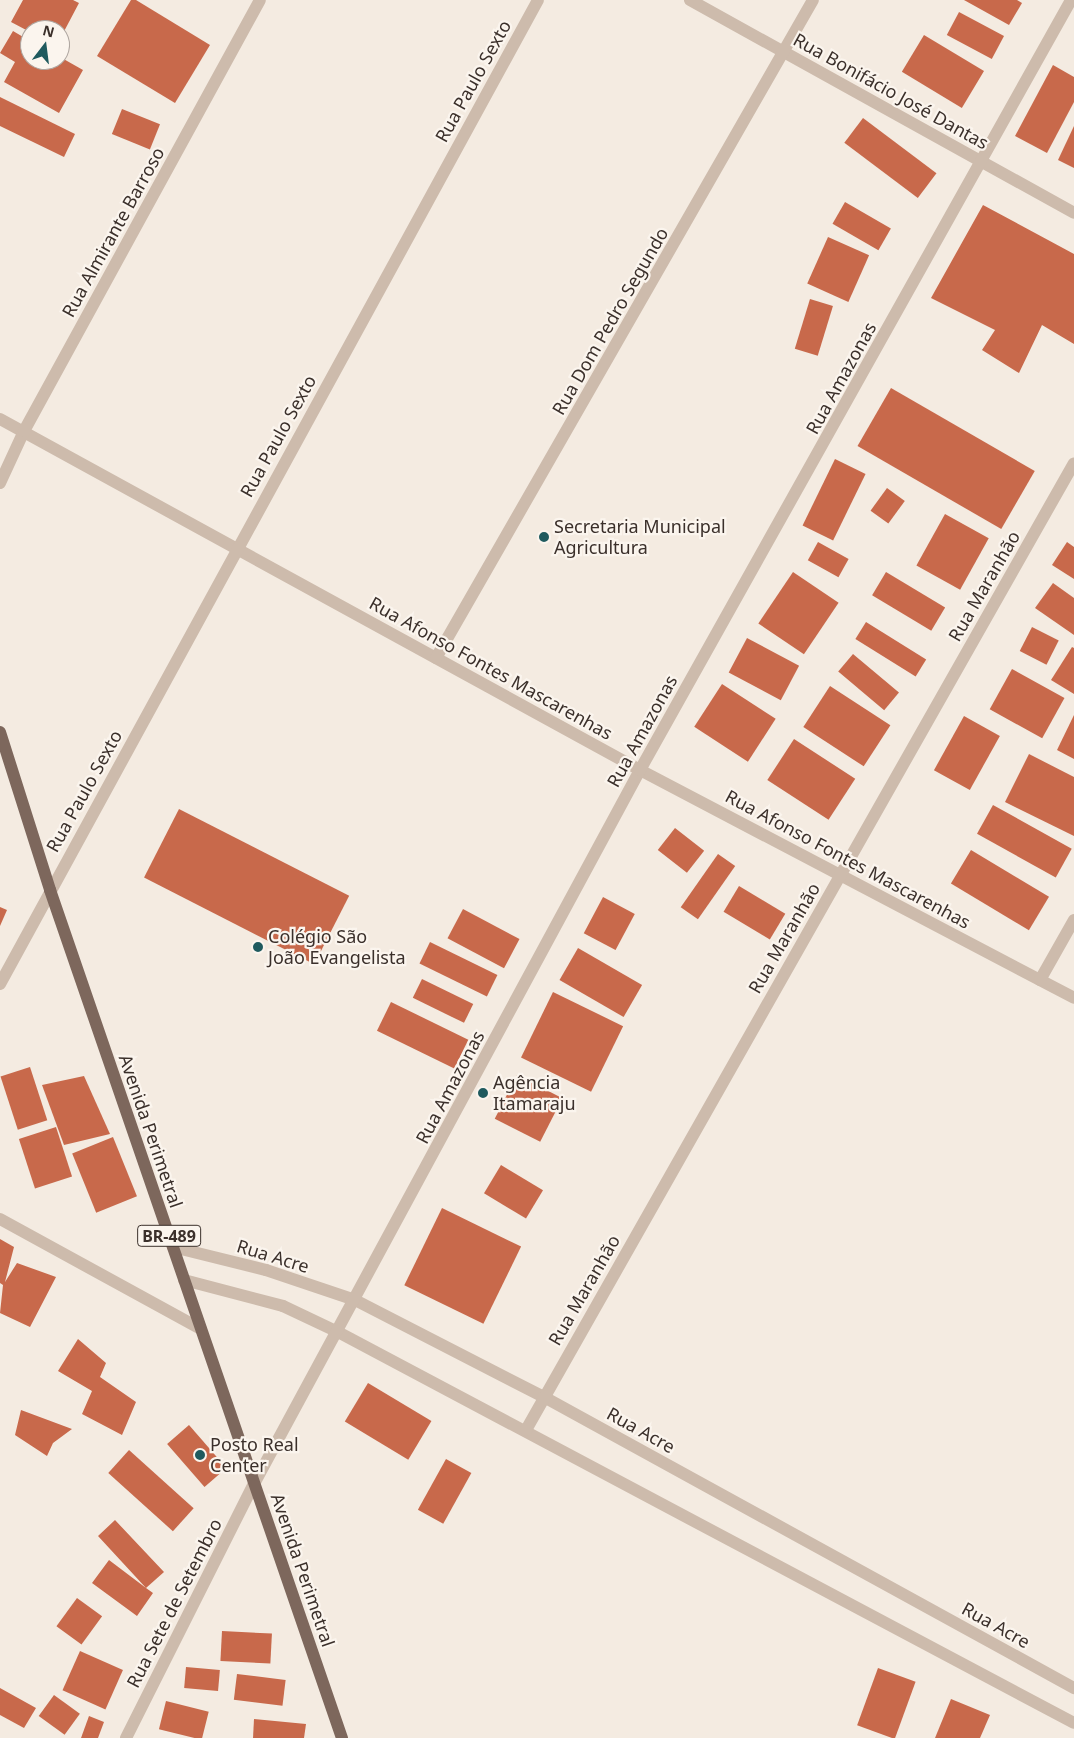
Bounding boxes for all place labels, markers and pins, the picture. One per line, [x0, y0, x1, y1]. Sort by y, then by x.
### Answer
place label: Secretaria Municipal Agricultura [554, 516, 726, 558]
marker: Secretaria Municipal Agricultura [538, 531, 550, 543]
place label: Colégio São João Evangelista [268, 926, 406, 969]
marker: Colégio São João Evangelista [252, 941, 264, 953]
place label: Agência Itamaraju [493, 1072, 576, 1114]
marker: Agência Itamaraju [477, 1087, 489, 1099]
place label: Posto Real Center [210, 1434, 299, 1476]
marker: Posto Real Center [194, 1449, 206, 1461]

